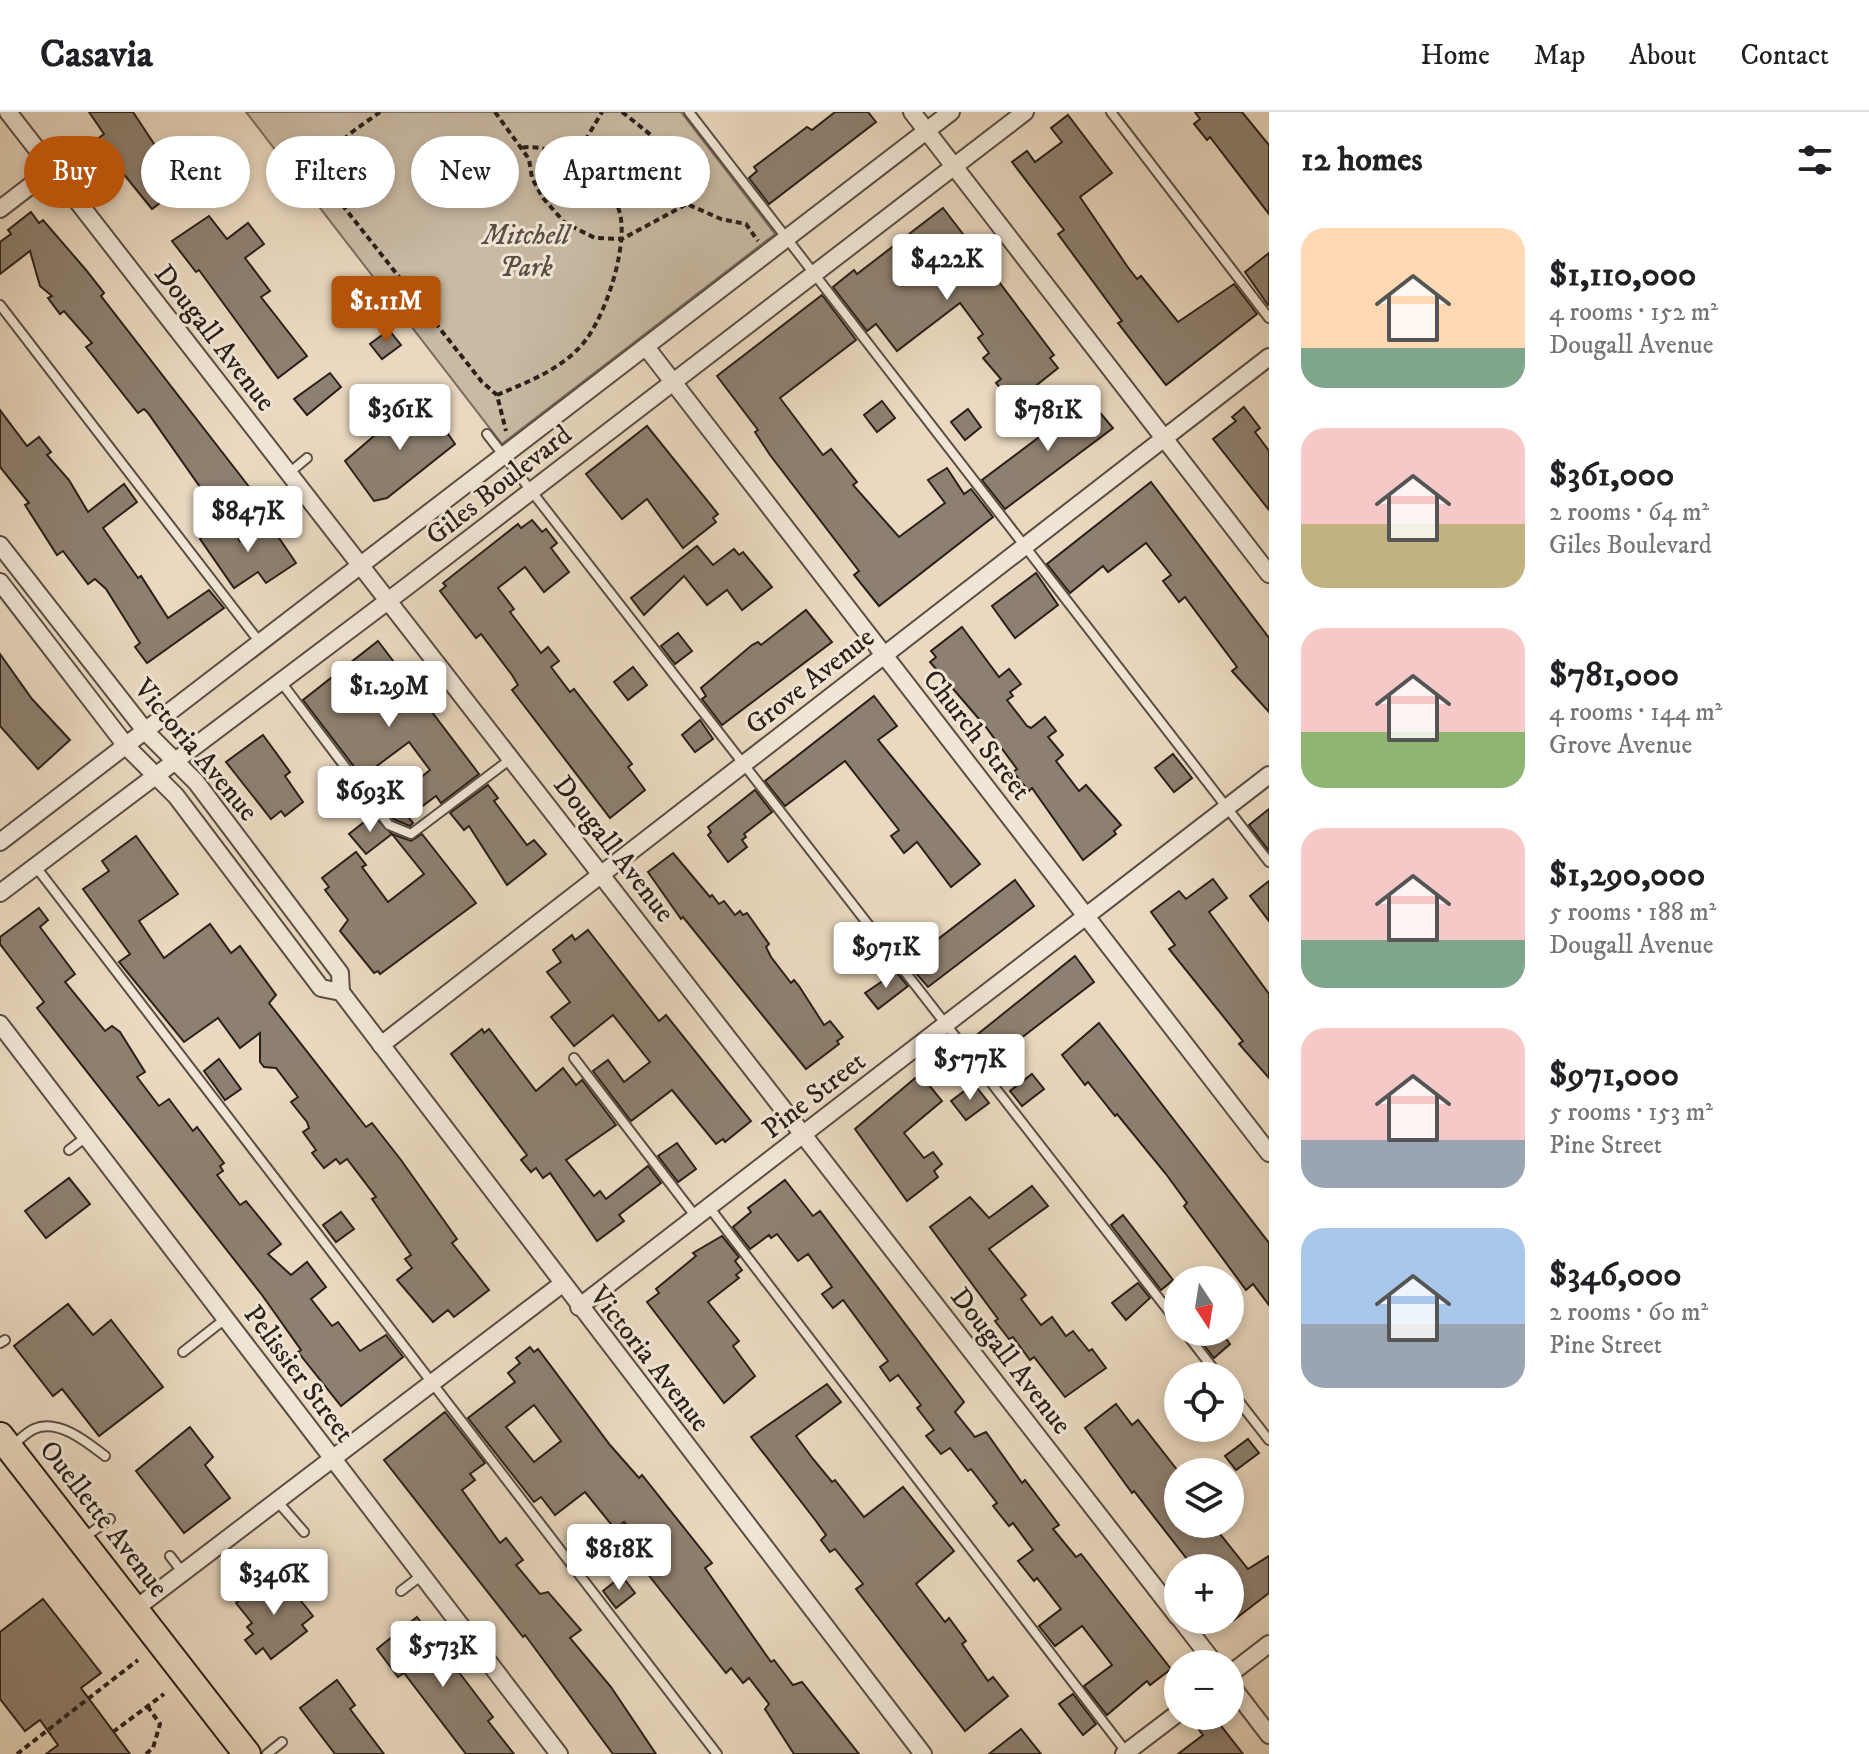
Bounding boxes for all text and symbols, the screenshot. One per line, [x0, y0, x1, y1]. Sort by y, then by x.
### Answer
text: Casavia [40, 31, 153, 79]
text: Home [1421, 38, 1490, 73]
text: Map [1534, 38, 1585, 73]
text: About [1629, 38, 1696, 73]
text: Contact [1740, 38, 1829, 73]
chip: Buy [24, 136, 125, 208]
chip: Rent [141, 136, 250, 208]
chip: Filters [266, 136, 395, 208]
chip: New [411, 136, 519, 208]
chip: Apartment [535, 136, 710, 208]
icon: filters [1793, 138, 1837, 182]
text: 12 homes [1301, 139, 1423, 181]
park label: Mitchell Park [480, 218, 572, 285]
pin: $422K [891, 234, 1003, 302]
text: $422K [911, 243, 983, 276]
text: $1,110,000 [1549, 254, 1696, 296]
street label: Dougall Avenue [147, 257, 283, 418]
icon: home [1365, 260, 1461, 356]
pin: $1.11M [321, 276, 451, 344]
text: $1.11M [350, 285, 422, 318]
text: 4 rooms · 152 m² [1549, 296, 1718, 329]
text: Dougall Avenue [1549, 329, 1713, 362]
pin: $361K [344, 384, 456, 452]
pin: $781K [992, 385, 1104, 453]
text: $361K [367, 393, 433, 426]
text: $781K [1014, 394, 1082, 427]
street label: Giles Boulevard [419, 417, 579, 553]
text: $361,000 [1549, 454, 1674, 496]
icon: home [1365, 460, 1461, 556]
pin: $847K [192, 486, 304, 554]
text: $847K [211, 495, 285, 528]
text: 2 rooms · 64 m² [1549, 496, 1709, 529]
text: Giles Boulevard [1549, 529, 1712, 562]
street label: Grove Avenue [738, 620, 881, 742]
text: $781,000 [1549, 654, 1679, 696]
icon: home [1365, 660, 1461, 756]
pin: $1.29M [324, 661, 454, 729]
street label: Church Street [915, 663, 1039, 807]
text: $1.29M [349, 670, 429, 703]
street label: Victoria Avenue [125, 671, 266, 828]
text: 4 rooms · 144 m² [1549, 696, 1722, 729]
text: Grove Avenue [1549, 729, 1692, 762]
pin: $693K [314, 766, 426, 834]
street label: Dougall Avenue [546, 768, 682, 929]
text: $693K [336, 775, 404, 808]
text: $1,290,000 [1549, 854, 1705, 896]
icon: home [1365, 860, 1461, 956]
text: 5 rooms · 188 m² [1549, 896, 1716, 929]
pin: $971K [830, 922, 942, 990]
text: Dougall Avenue [1549, 929, 1713, 962]
text: $971K [852, 931, 920, 964]
pin: $577K [914, 1034, 1026, 1102]
text: $577K [934, 1043, 1006, 1076]
street label: Pine Street [755, 1044, 873, 1146]
text: $971,000 [1549, 1054, 1679, 1096]
icon: home [1365, 1060, 1461, 1156]
text: 5 rooms · 153 m² [1549, 1096, 1713, 1129]
text: Pine Street [1549, 1129, 1662, 1162]
text: $346,000 [1549, 1254, 1682, 1296]
icon: home [1365, 1260, 1461, 1356]
north arrow [1164, 1266, 1244, 1346]
map controls [1164, 1266, 1244, 1730]
street label: Victoria Avenue [581, 1278, 718, 1439]
street label: Dougall Avenue [943, 1280, 1079, 1441]
text: 2 rooms · 60 m² [1549, 1296, 1708, 1329]
street label: Pelissier Street [236, 1298, 362, 1450]
text: Pine Street [1549, 1329, 1662, 1362]
button: locate [1164, 1362, 1244, 1442]
street label: Ouellette Avenue [32, 1433, 176, 1604]
button: layers [1164, 1458, 1244, 1538]
pin: $818K [563, 1524, 675, 1592]
text: $818K [585, 1533, 653, 1566]
pin: $346K [218, 1549, 330, 1617]
button: + [1164, 1554, 1244, 1634]
text: $346K [239, 1558, 309, 1591]
pin: $573K [387, 1621, 499, 1689]
text: $573K [409, 1630, 477, 1663]
button: − [1164, 1650, 1244, 1730]

